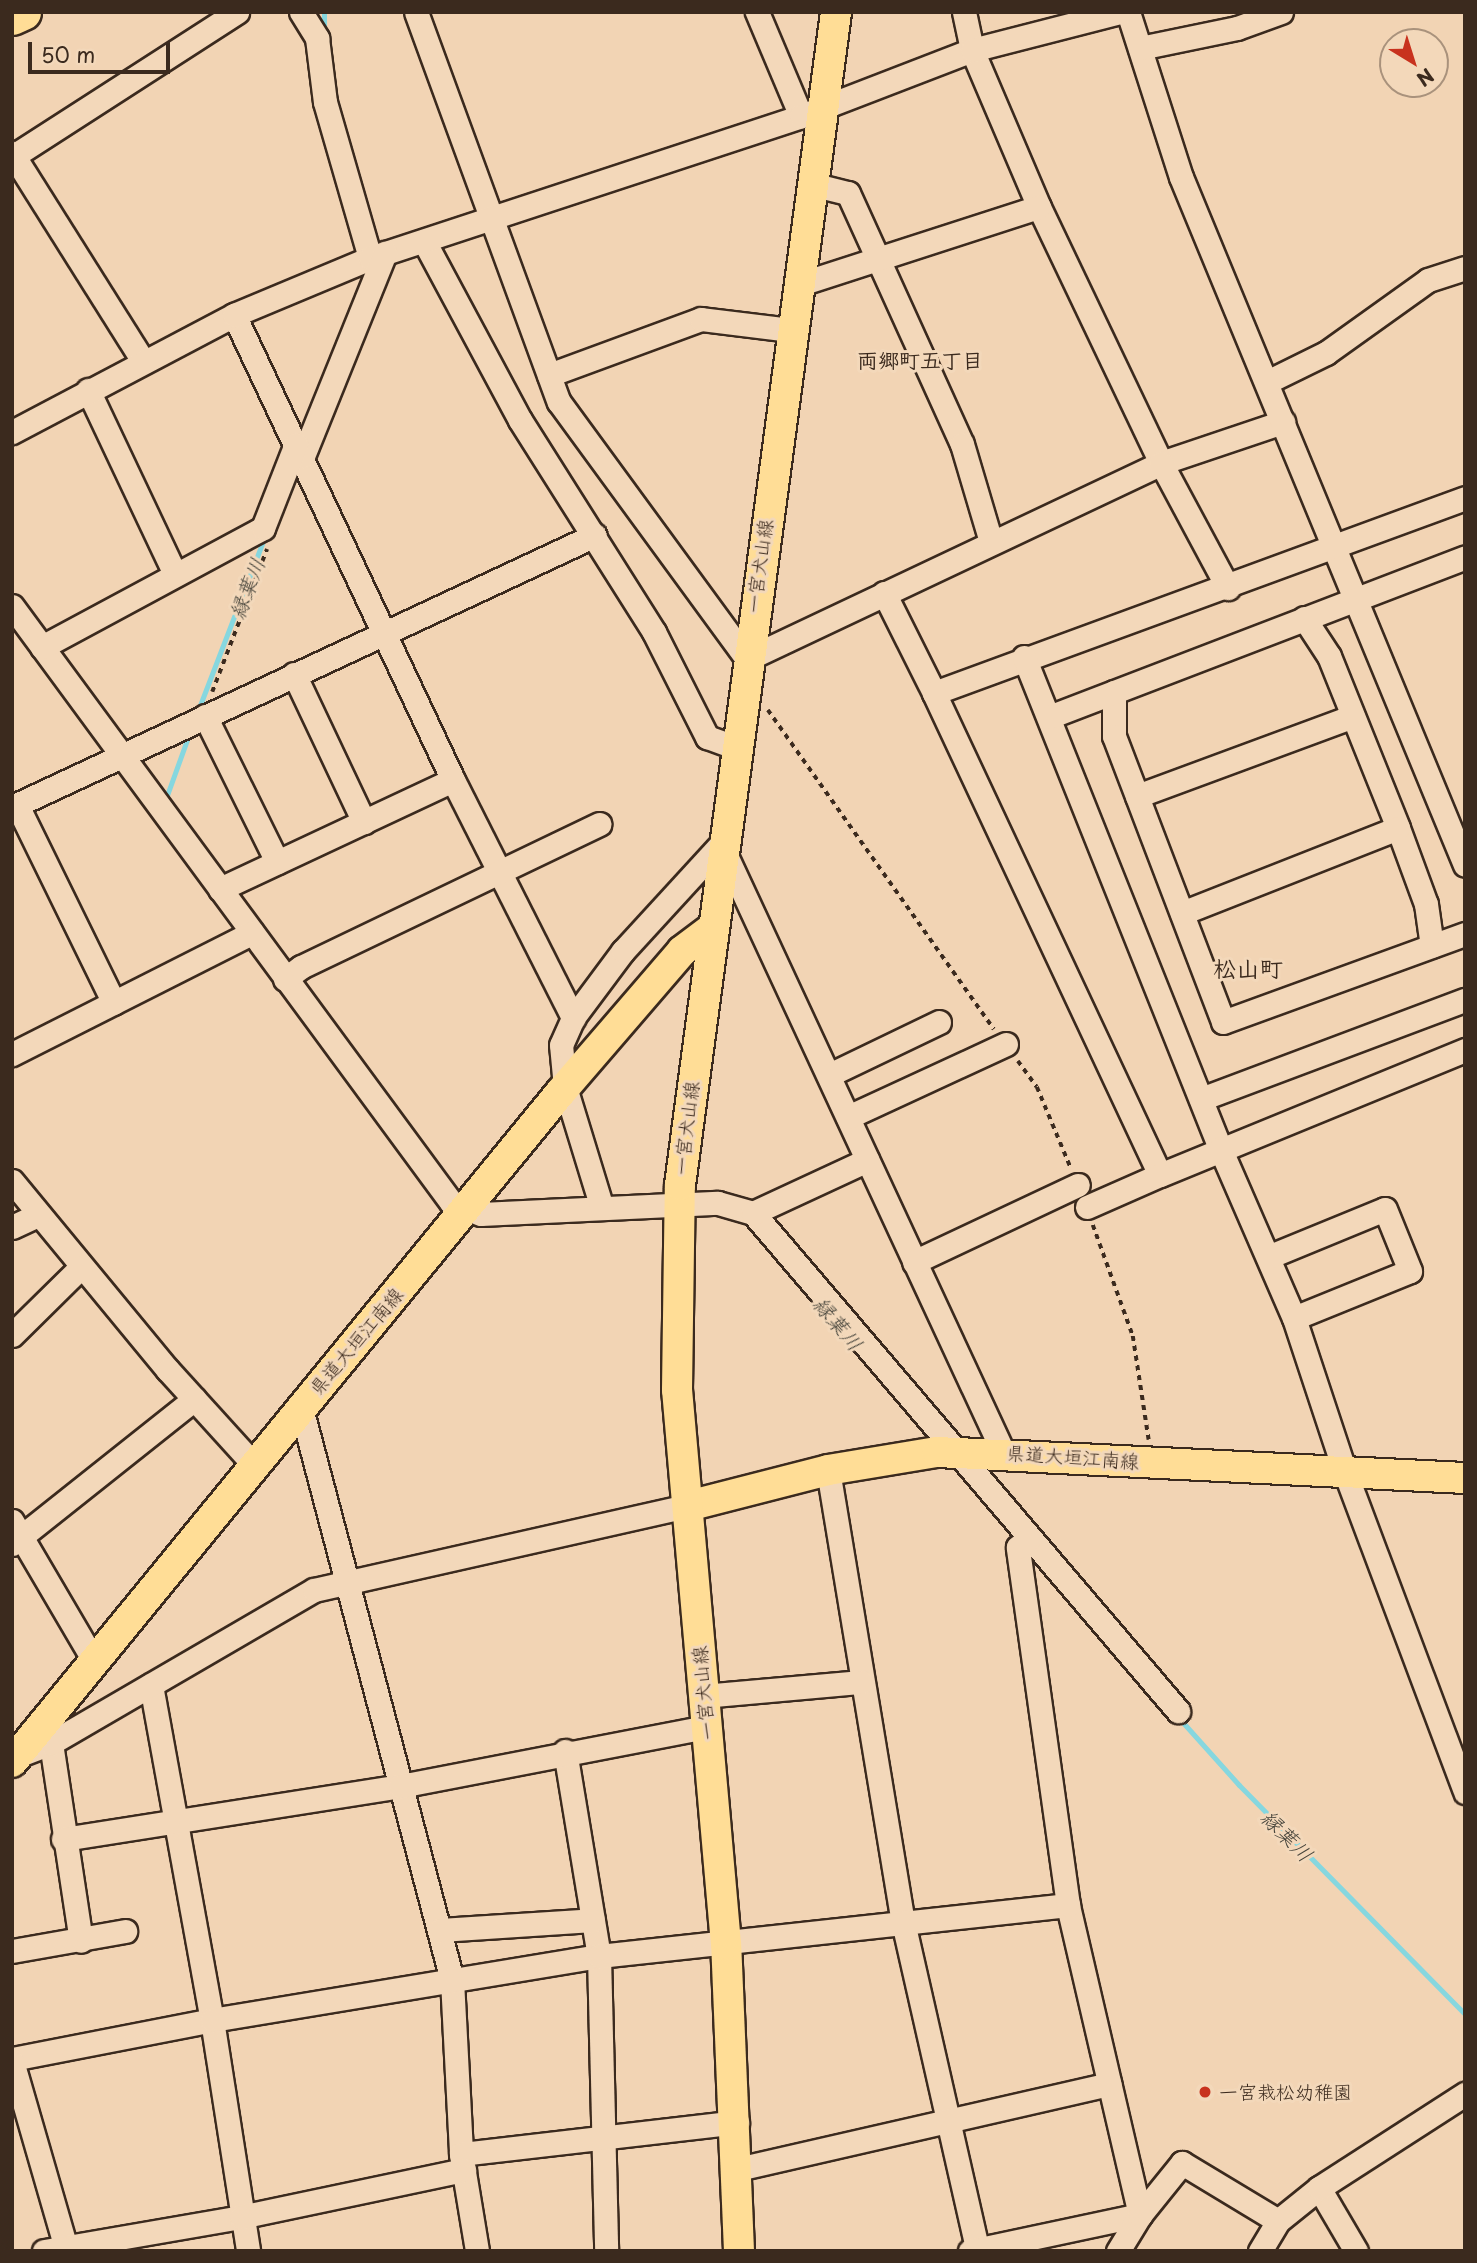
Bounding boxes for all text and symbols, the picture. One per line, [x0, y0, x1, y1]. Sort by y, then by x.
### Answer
scale bar [32, 28, 173, 72]
north arrow [1379, 28, 1449, 98]
text: 50 m [41, 38, 95, 70]
text: N [1411, 62, 1440, 94]
district label: 両郷町五丁目 [857, 346, 983, 372]
street label: 一宮犬山線 [741, 517, 777, 615]
water label: 縁葉川 [223, 554, 269, 622]
district label: 松山町 [1214, 954, 1282, 982]
street label: 一宮犬山線 [669, 1079, 703, 1177]
street label: 県道大垣江南線 [305, 1283, 407, 1399]
water label: 縁葉川 [809, 1291, 869, 1355]
street label: 県道大垣江南線 [1006, 1441, 1140, 1473]
street label: 一宮犬山線 [688, 1645, 718, 1741]
water label: 縁葉川 [1257, 1804, 1319, 1866]
place label: 一宮栽松幼稚園 [1219, 2081, 1352, 2103]
marker: 一宮栽松幼稚園 [1197, 2084, 1213, 2100]

